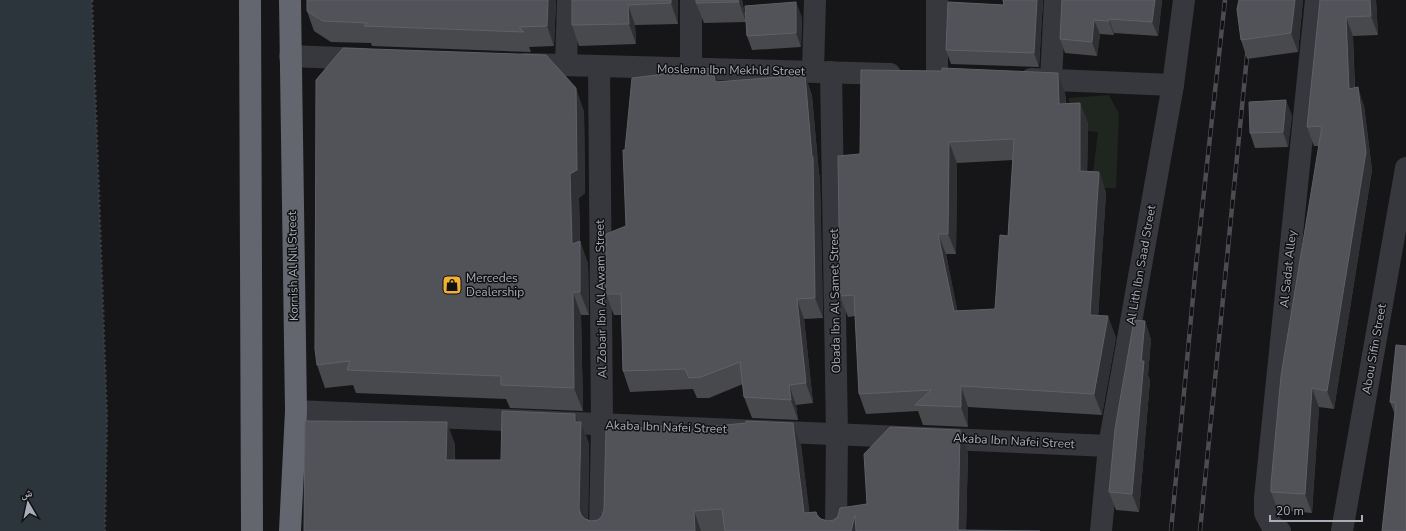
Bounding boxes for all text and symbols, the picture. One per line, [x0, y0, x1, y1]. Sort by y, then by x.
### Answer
street label: Moslema Ibn Mekhld Street [657, 61, 806, 79]
street label: Al Lith Ibn Saad Street [1123, 203, 1160, 326]
street label: Kornish Al Nil Street [284, 210, 302, 321]
street label: Al Zobair Ibn Al Awam Street [592, 219, 610, 378]
street label: Obada Ibn Al Samet Street [826, 228, 844, 374]
street label: Al Sadat Alley [1276, 229, 1300, 309]
place label: Mercedes Dealership [466, 270, 524, 300]
shop icon: Mercedes Dealership [441, 274, 463, 296]
street label: Abou Sifin Street [1358, 302, 1390, 396]
street label: Akaba Ibn Nafei Street [605, 417, 728, 437]
street label: Akaba Ibn Nafei Street [953, 430, 1076, 452]
north arrow [8, 483, 48, 523]
text: ش [20, 485, 34, 502]
scale bar [1270, 497, 1362, 523]
text: 20 m [1276, 503, 1304, 519]

